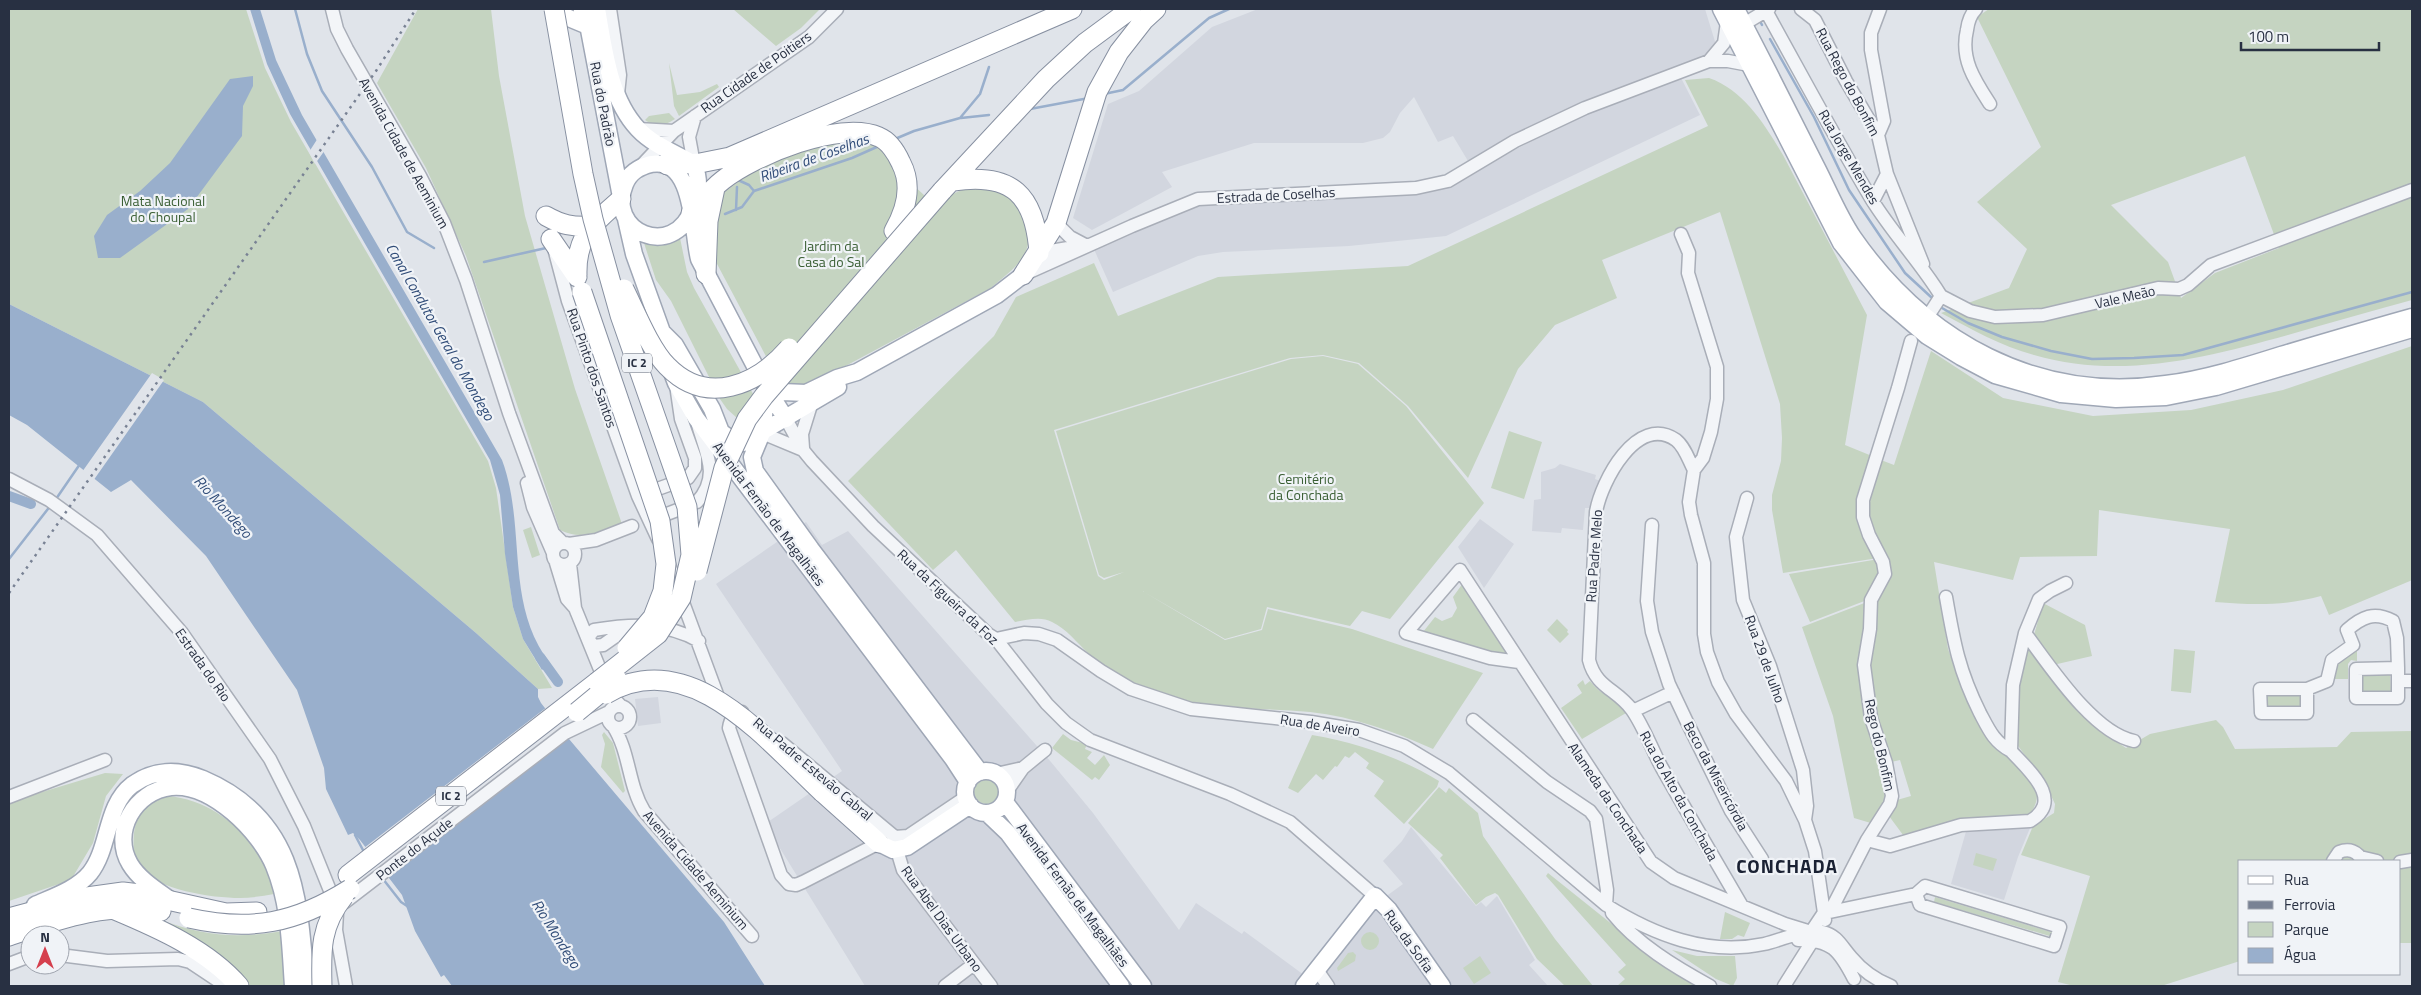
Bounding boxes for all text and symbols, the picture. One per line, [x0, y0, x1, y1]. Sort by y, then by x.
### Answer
scale bar [2241, 20, 2378, 52]
street label: Rua Rego do Bonfim [1811, 24, 1886, 140]
street label: Rua Cidade de Poitiers [696, 25, 816, 118]
text: 100 m [2248, 25, 2289, 48]
street label: Rua do Padrão [585, 60, 622, 148]
street label: Avenida Cidade de Aeminium [354, 73, 455, 232]
street label: Rua Jorge Mendes [1814, 105, 1885, 208]
water label: Ribeira de Coselhas [756, 127, 873, 188]
street label: Estrada de Coselhas [1216, 181, 1336, 208]
park label: Mata Nacional do Choupal [121, 190, 205, 227]
park label: Jardim da Casa do Sal [798, 235, 864, 272]
water label: Canal Condutor Geral do Mondego [380, 239, 501, 425]
street label: Vale Meão [2093, 279, 2157, 314]
street label: Rua Pinto dos Santos [562, 305, 623, 431]
road number: IC 2 [622, 353, 652, 372]
street label: Avenida Fernão de Magalhães [708, 437, 831, 590]
park label: Cemitério da Conchada [1269, 468, 1343, 505]
water label: Rio Mondego [189, 470, 258, 544]
street label: Rua Padre Melo [1580, 509, 1607, 603]
street label: Rua da Figueira da Foz [893, 544, 1004, 649]
street label: Rua 29 de Julho [1740, 612, 1791, 706]
street label: Estrada do Rio [170, 624, 237, 706]
street label: Rego do Bonfim [1860, 697, 1901, 793]
street label: Rua de Aveiro [1279, 708, 1362, 741]
street label: Rua Padre Estevão Cabral [749, 712, 878, 825]
street label: Beco da Misericórdia [1679, 717, 1754, 834]
street label: Rua do Alto da Conchada [1635, 727, 1724, 865]
street label: Alameda da Conchada [1563, 738, 1653, 857]
road number: IC 2 [436, 786, 466, 806]
street label: Avenida Cidade Aeminium [638, 805, 754, 934]
street label: Ponte do Açude [371, 812, 457, 885]
street label: Avenida Fernão de Magalhães [1012, 818, 1135, 971]
district label: CONCHADA [1736, 851, 1838, 880]
legend [2238, 860, 2401, 975]
street label: Rua Abel Dias Urbano [897, 861, 988, 976]
text: Rua [2284, 868, 2309, 891]
text: Ferrovia [2284, 893, 2336, 916]
water label: Rio Mondego [526, 895, 587, 973]
street label: Rua da Sofia [1379, 905, 1439, 977]
text: Parque [2284, 918, 2329, 941]
north arrow [20, 925, 70, 975]
text: N [40, 926, 50, 947]
text: Água [2284, 943, 2316, 966]

